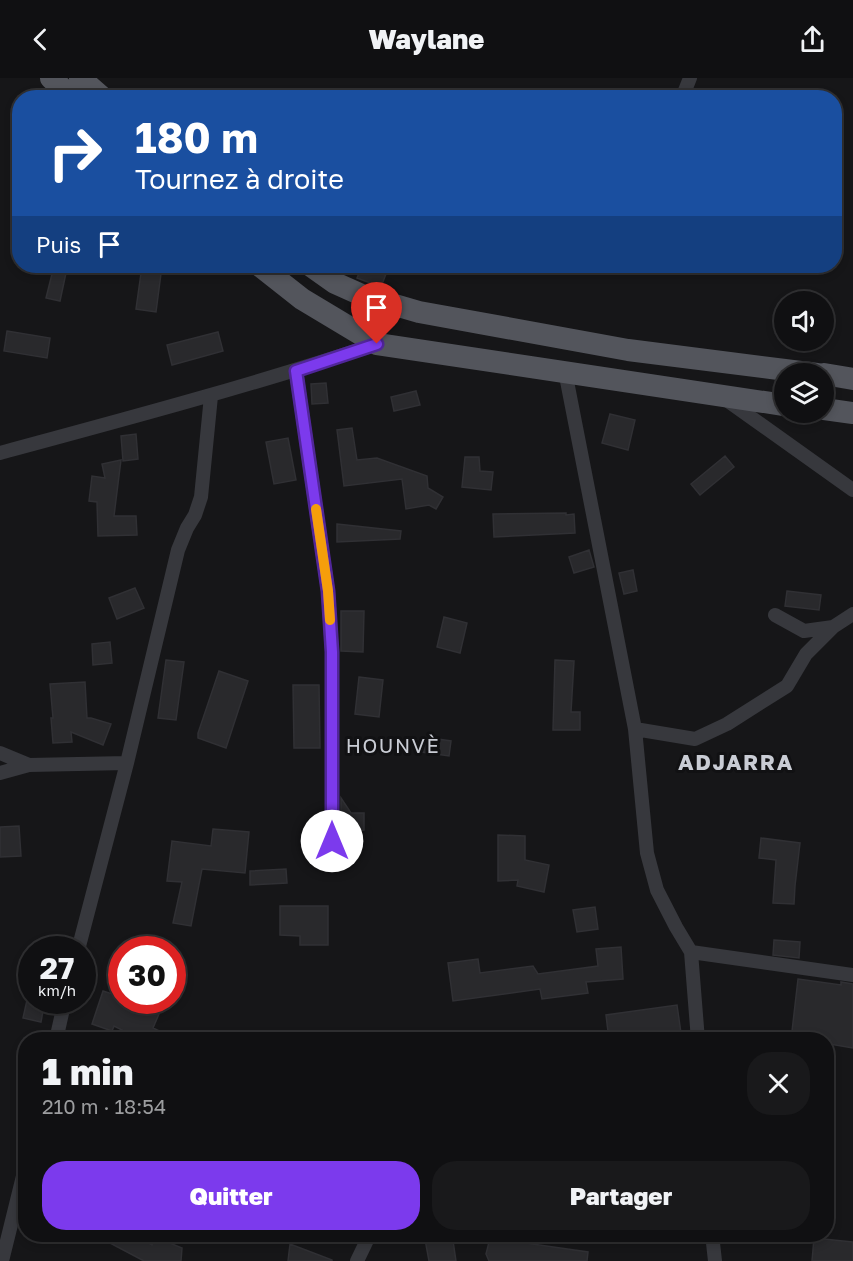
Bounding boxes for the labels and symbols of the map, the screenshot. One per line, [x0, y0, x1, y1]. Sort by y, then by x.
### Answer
pin [351, 282, 402, 344]
district label: HOUNVÈ [346, 733, 440, 757]
district label: ADJARRA [678, 748, 794, 775]
position arrow [300, 809, 364, 873]
speed limit sign: 30 [108, 936, 186, 1014]

